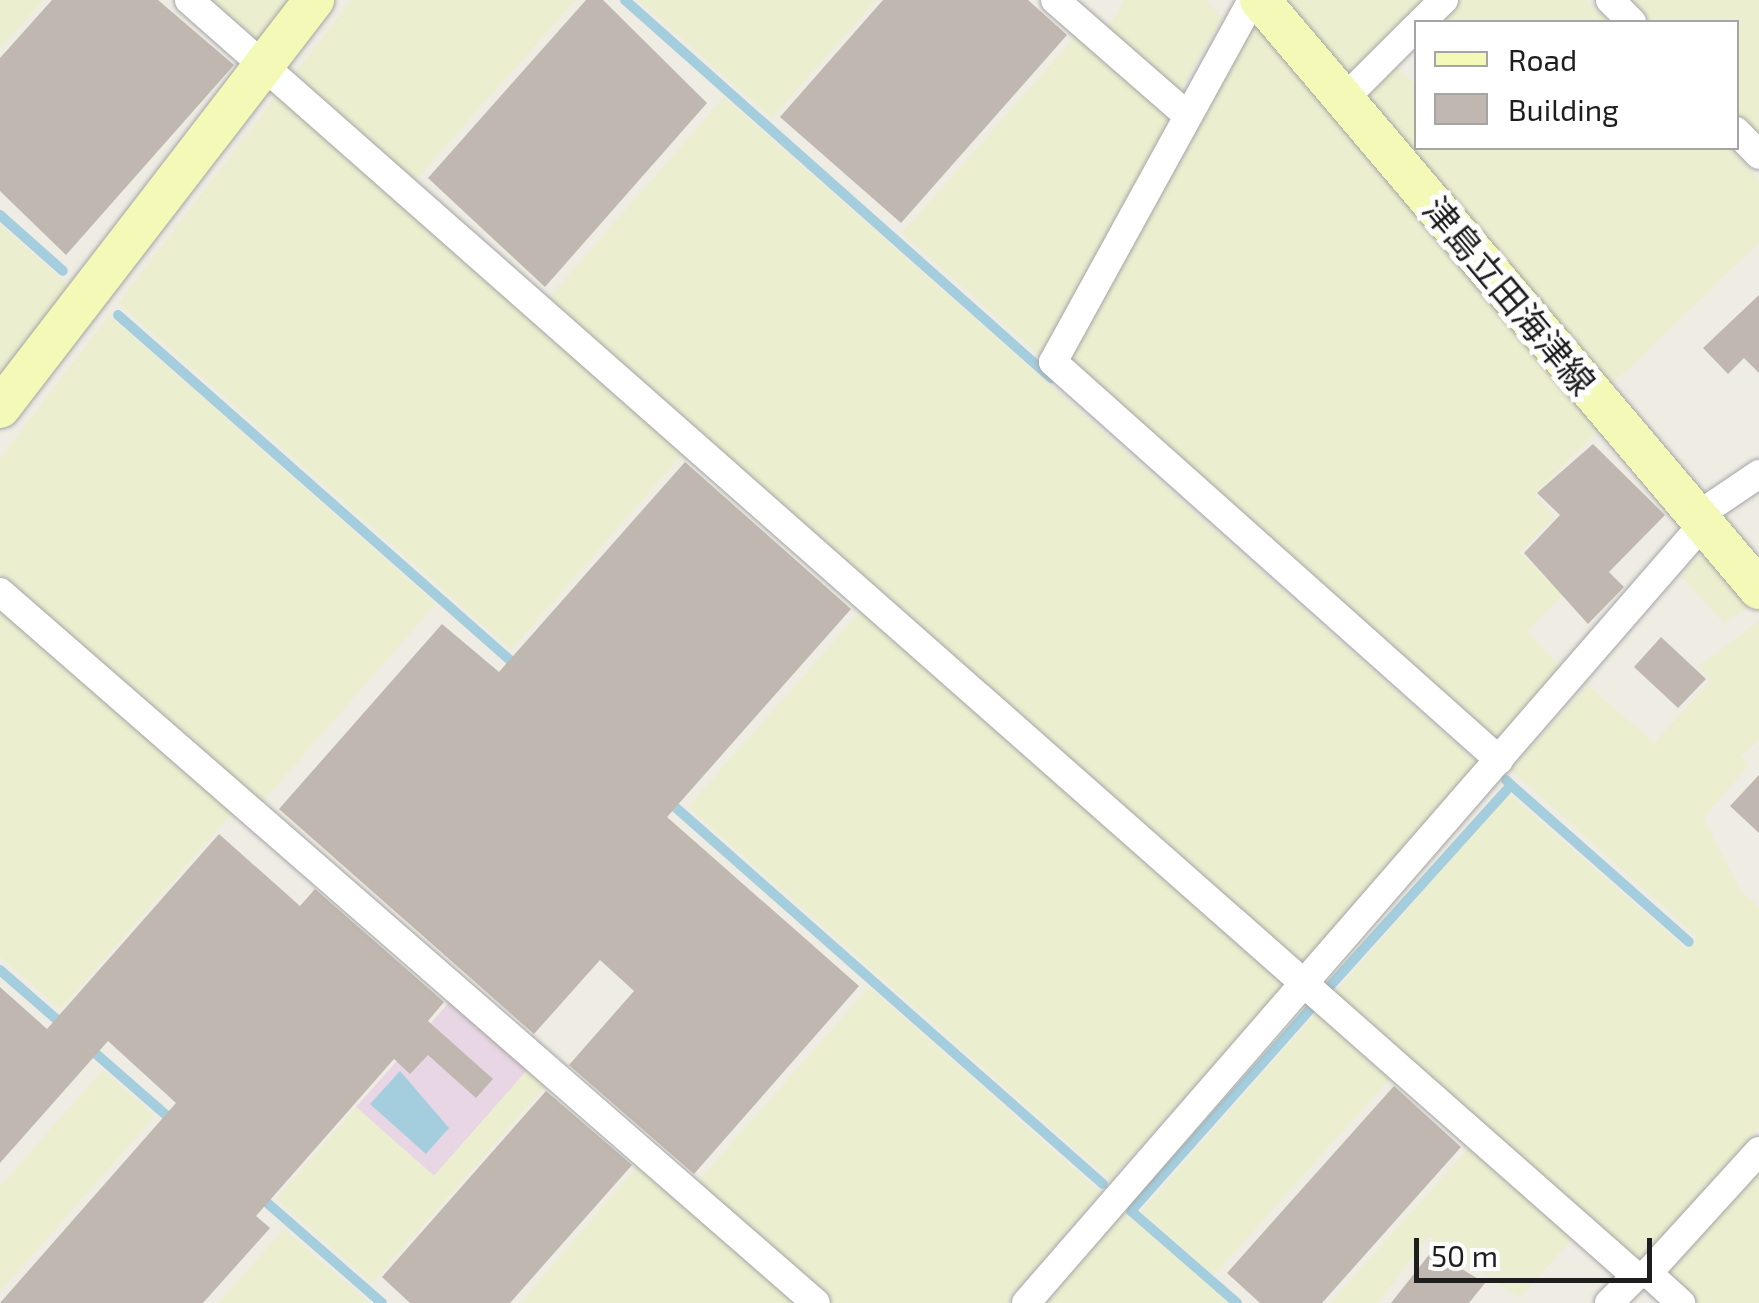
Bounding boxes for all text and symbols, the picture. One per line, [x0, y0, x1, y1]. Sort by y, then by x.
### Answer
legend [1414, 20, 1739, 150]
text: Road [1508, 41, 1577, 77]
text: Building [1508, 91, 1619, 127]
street label: 津島立田海津線 [1415, 188, 1605, 402]
scale bar [1419, 1218, 1656, 1280]
text: 50 m [1431, 1237, 1498, 1273]

